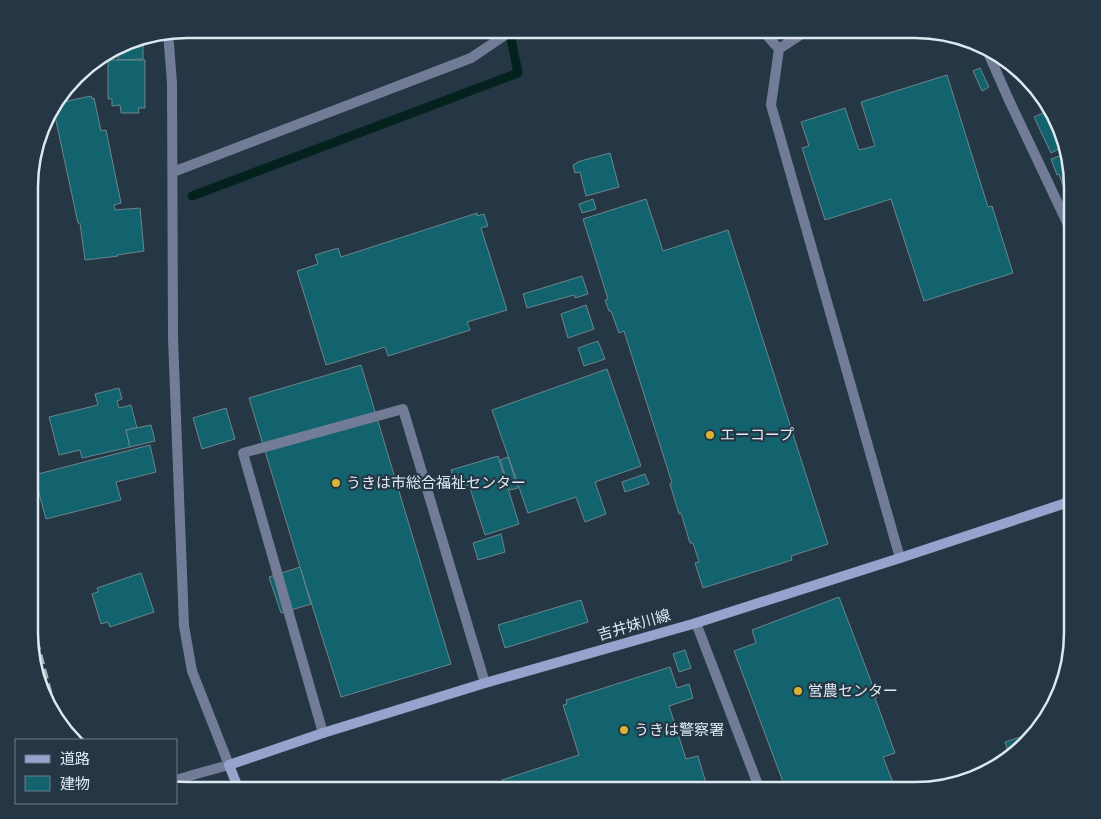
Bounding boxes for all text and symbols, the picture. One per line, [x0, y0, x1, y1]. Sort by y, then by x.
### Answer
place label: エーコープ [720, 425, 794, 444]
marker: エーコープ [704, 429, 716, 441]
place label: うきは市総合福祉センター [346, 473, 526, 492]
marker: うきは市総合福祉センター [330, 477, 342, 489]
street label: 吉井妹川線 [595, 605, 673, 644]
place label: 営農センター [808, 681, 898, 700]
marker: 営農センター [792, 685, 804, 697]
place label: うきは警察署 [634, 720, 724, 739]
marker: うきは警察署 [618, 724, 630, 736]
legend [15, 739, 178, 804]
text: 道路 [60, 749, 90, 768]
text: 建物 [60, 774, 90, 793]

